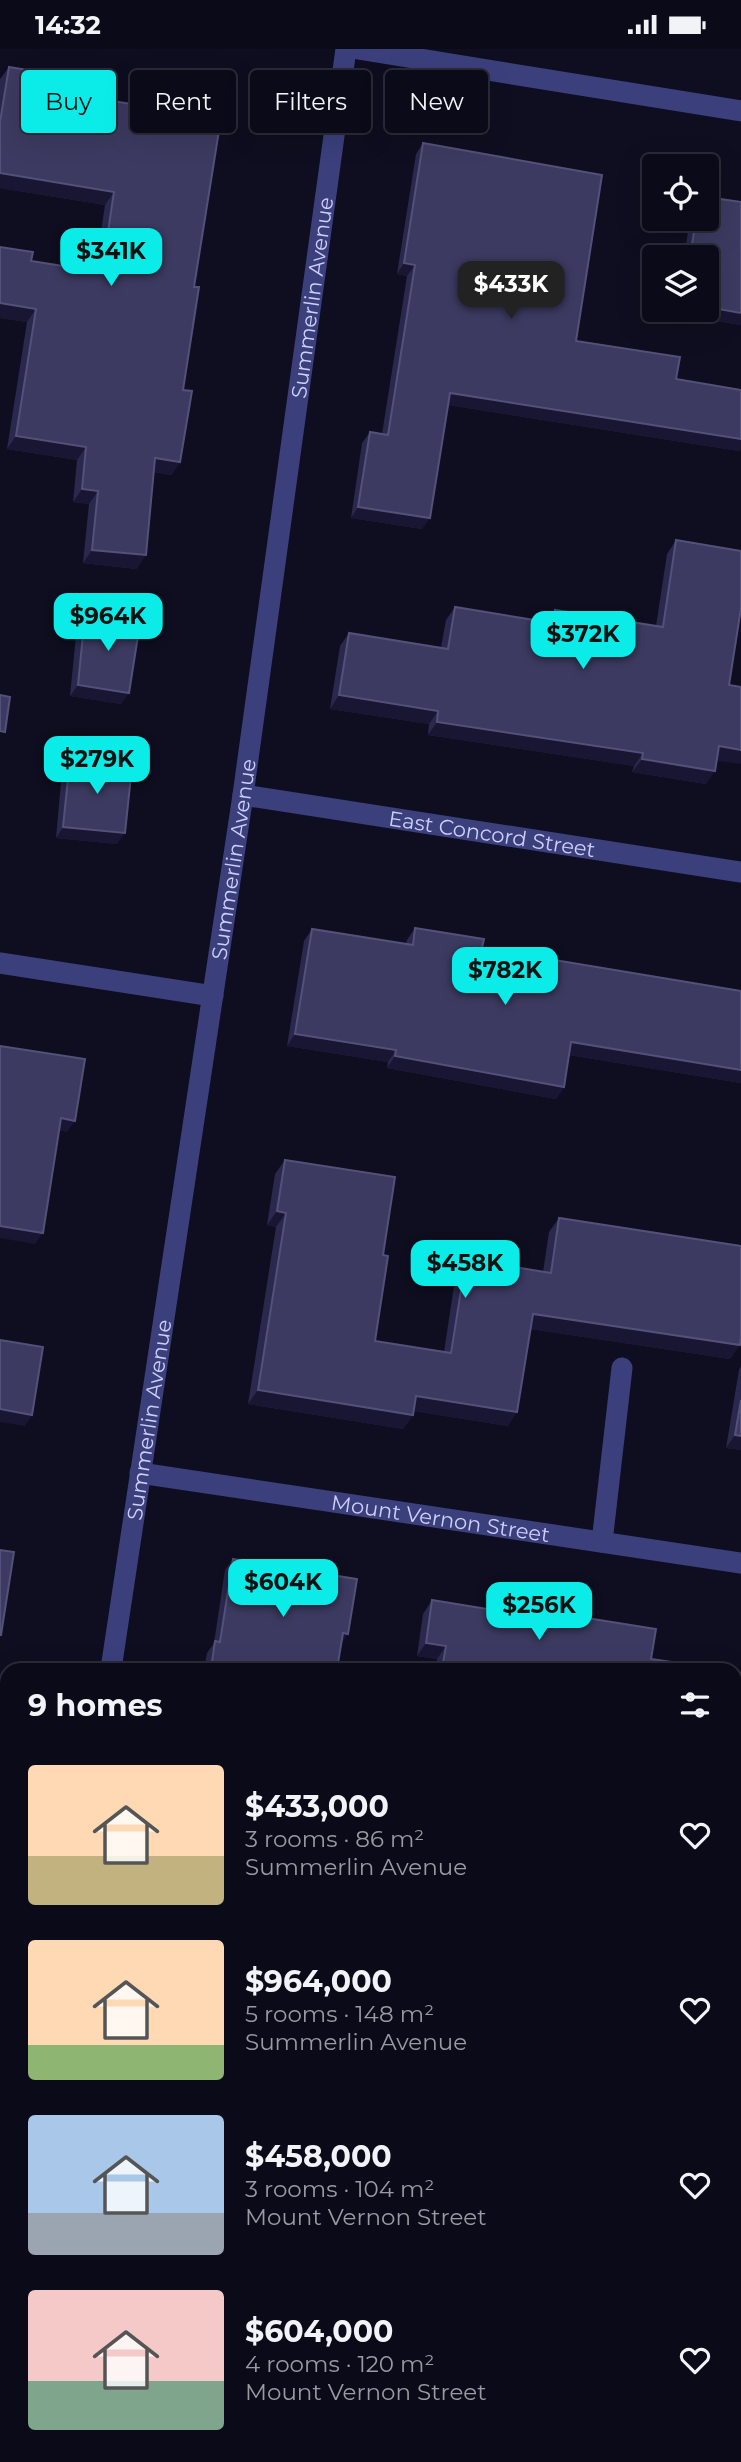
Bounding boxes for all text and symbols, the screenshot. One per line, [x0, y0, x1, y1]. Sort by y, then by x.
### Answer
text: 14:32 [35, 9, 101, 41]
chip: Buy [21, 70, 116, 133]
chip: Rent [130, 70, 236, 133]
chip: Filters [250, 70, 371, 133]
chip: New [385, 70, 488, 133]
map controls [642, 154, 719, 322]
button: locate [642, 154, 719, 231]
street label: Summerlin Avenue [285, 195, 338, 400]
pin: $341K [62, 229, 160, 288]
text: $341K [76, 237, 146, 265]
button: layers [642, 245, 719, 322]
pin: $433K [462, 261, 560, 321]
text: $433K [474, 270, 548, 298]
pin: $964K [59, 593, 157, 653]
text: $964K [70, 602, 146, 630]
pin: $372K [534, 611, 632, 671]
text: $372K [547, 620, 619, 648]
pin: $279K [48, 737, 146, 796]
text: $279K [60, 745, 134, 773]
street label: Summerlin Avenue [206, 757, 260, 961]
street label: East Concord Street [387, 805, 597, 862]
pin: $782K [456, 947, 554, 1007]
text: $782K [468, 956, 542, 984]
pin: $458K [416, 1241, 514, 1300]
text: $458K [427, 1249, 503, 1277]
street label: Summerlin Avenue [121, 1318, 176, 1522]
street label: Mount Vernon Street [330, 1489, 552, 1547]
pin: $604K [234, 1559, 332, 1619]
text: $604K [244, 1568, 322, 1596]
pin: $256K [490, 1583, 588, 1642]
text: $256K [502, 1591, 576, 1619]
icon: filters [676, 1686, 714, 1724]
text: 9 homes [28, 1687, 163, 1724]
text: $433,000 [245, 1788, 389, 1825]
icon: home [84, 1793, 168, 1877]
icon: heart [676, 1816, 714, 1854]
text: 3 rooms · 86 m² [245, 1825, 424, 1853]
text: Summerlin Avenue [245, 1853, 467, 1881]
text: $964,000 [245, 1963, 392, 2000]
icon: home [84, 1968, 168, 2052]
icon: heart [676, 1991, 714, 2029]
text: 5 rooms · 148 m² [245, 2000, 434, 2028]
text: Summerlin Avenue [245, 2028, 467, 2056]
text: $458,000 [245, 2138, 392, 2175]
icon: home [84, 2143, 168, 2227]
icon: heart [676, 2166, 714, 2204]
text: 3 rooms · 104 m² [245, 2175, 434, 2203]
text: Mount Vernon Street [245, 2203, 487, 2231]
text: $604,000 [245, 2313, 393, 2350]
icon: home [84, 2318, 168, 2402]
icon: heart [676, 2341, 714, 2379]
text: 4 rooms · 120 m² [245, 2350, 434, 2378]
text: Mount Vernon Street [245, 2378, 487, 2406]

